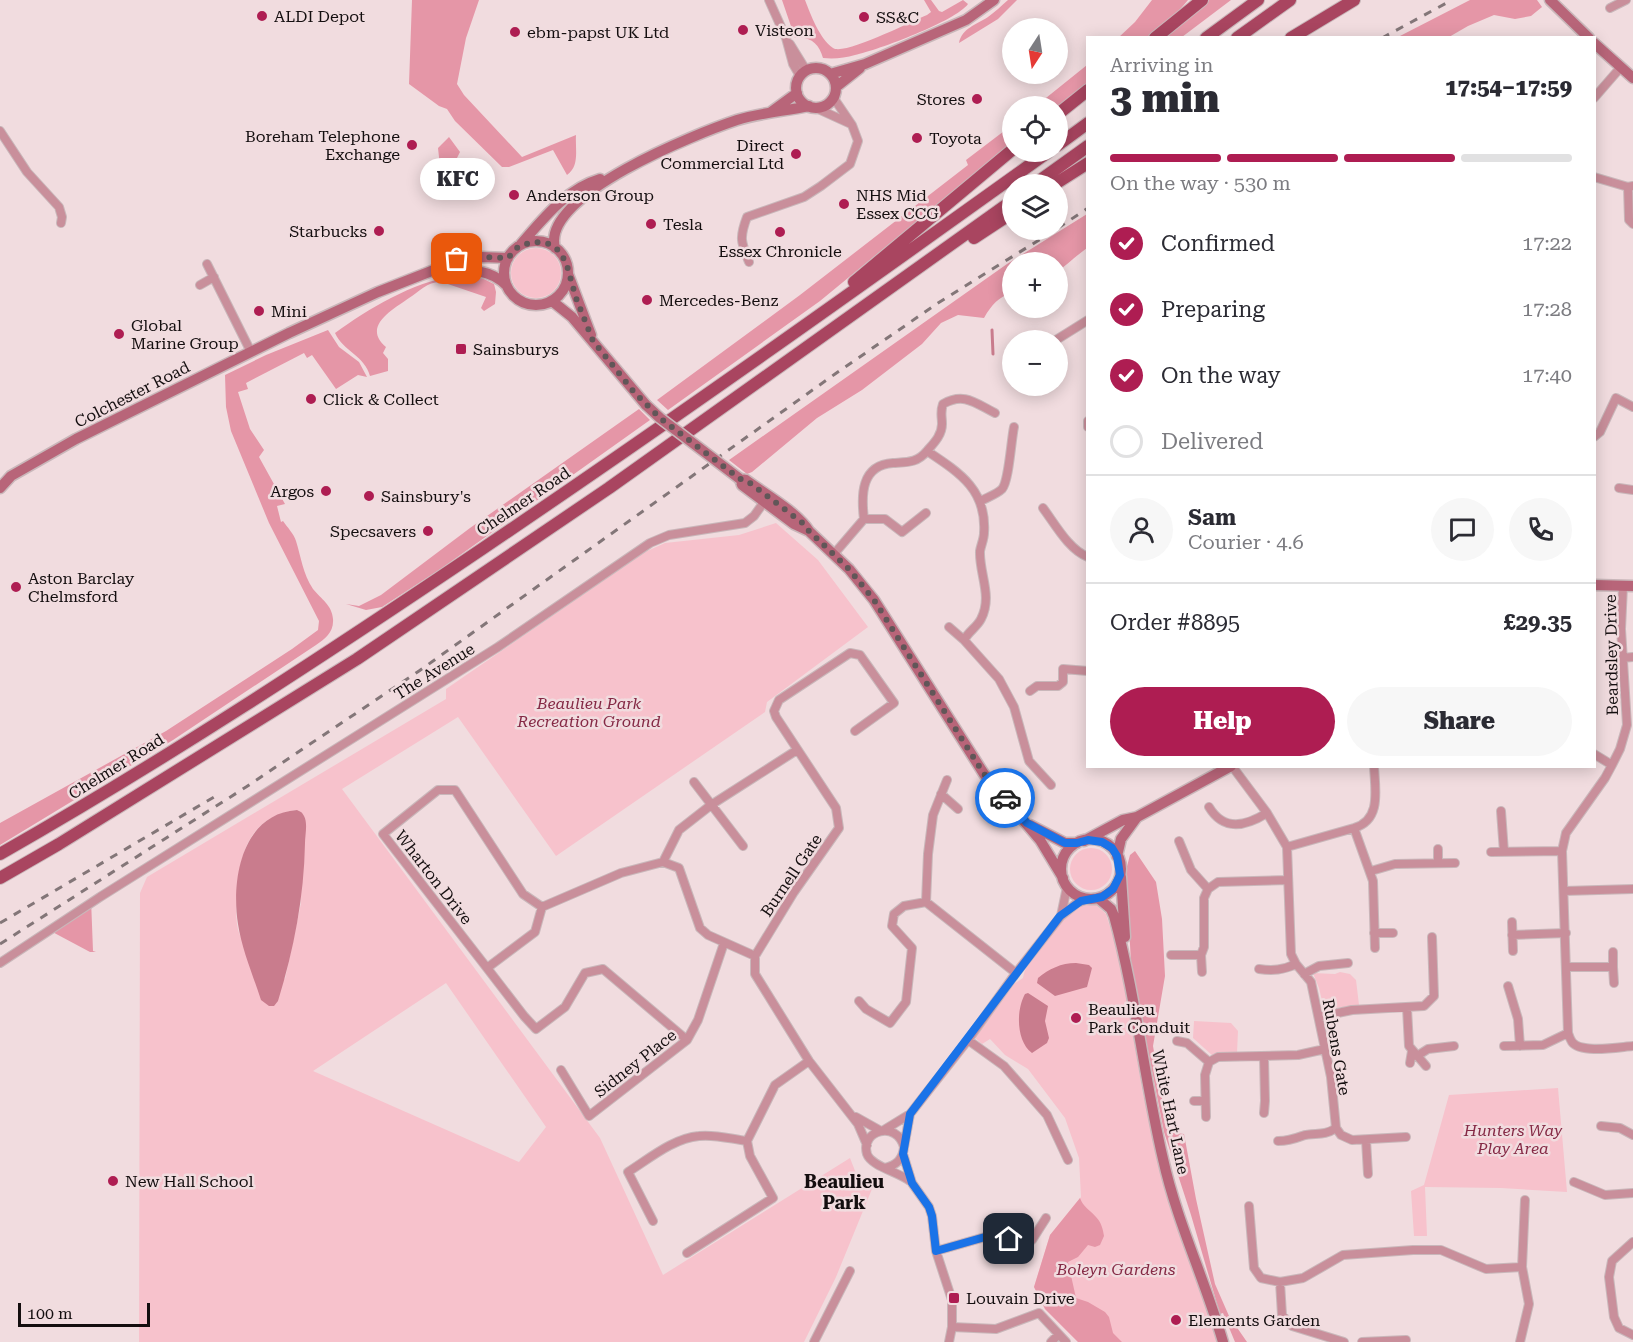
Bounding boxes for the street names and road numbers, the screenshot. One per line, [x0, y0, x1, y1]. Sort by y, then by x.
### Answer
street label: Colchester Road [72, 357, 193, 432]
street label: Chelmer Road [473, 463, 574, 540]
street label: Beardsley Drive [1601, 594, 1622, 716]
street label: The Avenue [391, 639, 478, 704]
street label: Chelmer Road [65, 730, 167, 803]
street label: Wharton Drive [391, 827, 476, 928]
street label: Burnell Gate [757, 830, 826, 920]
street label: Rubens Gate [1319, 997, 1354, 1097]
street label: Sidney Place [590, 1025, 680, 1101]
street label: White Hart Lane [1148, 1048, 1193, 1176]

